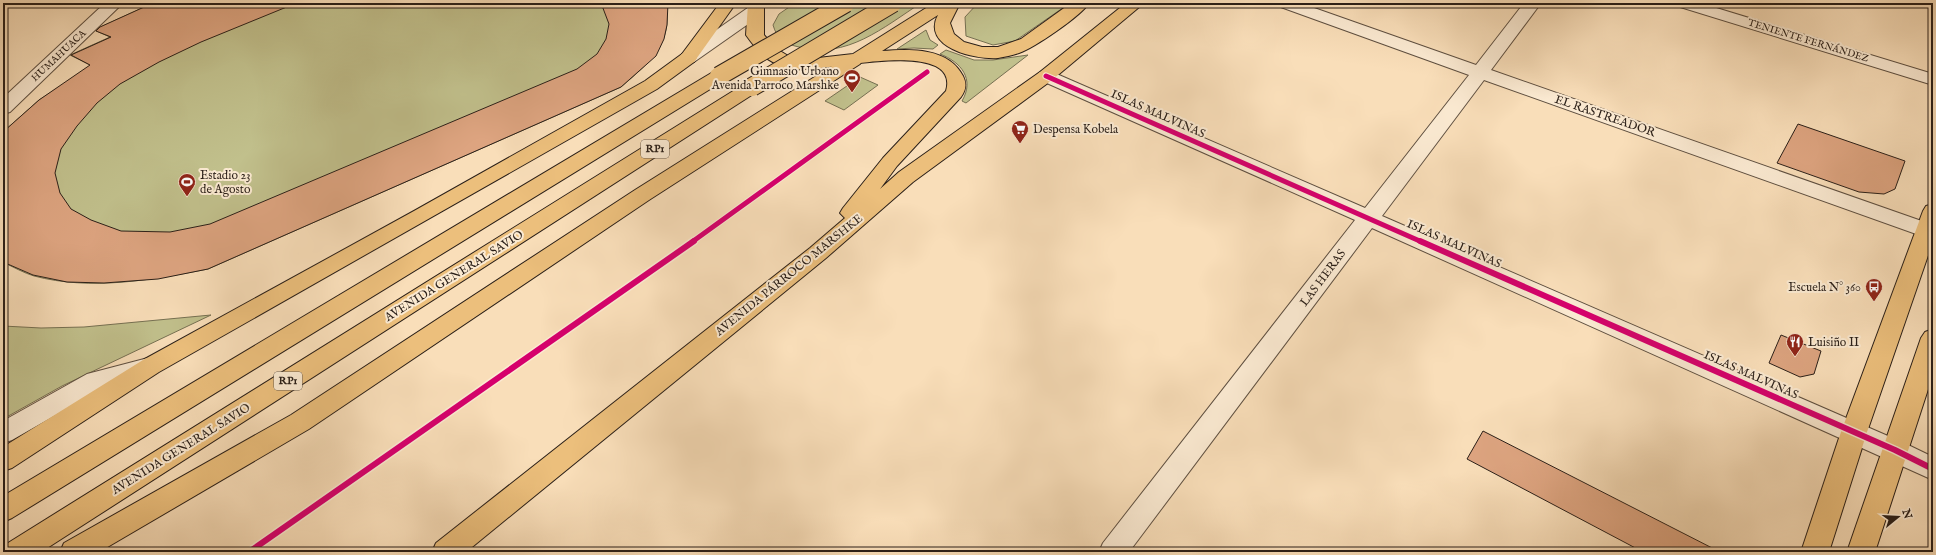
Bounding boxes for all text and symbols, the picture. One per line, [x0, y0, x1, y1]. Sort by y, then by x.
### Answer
street label: TENIENTE FERNÁNDEZ [1746, 15, 1870, 66]
street label: HUMAHUACA [29, 27, 89, 85]
place label: Gimnasio Urbano Avenida Parroco Marshke [711, 64, 840, 93]
sports icon: Gimnasio Urbano Avenida Parroco Marshke [842, 68, 862, 93]
street label: ISLAS MALVINAS [1108, 86, 1208, 142]
street label: EL RASTREADOR [1553, 92, 1658, 141]
supermarket icon: Despensa Kobela [1010, 119, 1030, 144]
place label: Despensa Kobela [1033, 122, 1119, 138]
road number: RP1 [641, 140, 669, 158]
place label: Estadio 23 de Agosto [200, 168, 251, 197]
sports icon: Estadio 23 de Agosto [177, 172, 197, 197]
street label: AVENIDA PÁRROCO MARSHKE [711, 210, 866, 340]
street label: ISLAS MALVINAS [1404, 216, 1504, 272]
street label: AVENIDA GENERAL SAVIO [381, 227, 526, 326]
street label: LAS HERAS [1297, 247, 1349, 309]
bus stop icon: Escuela N° 360 [1864, 277, 1884, 302]
place label: Escuela N° 360 [1788, 280, 1861, 295]
restaurant icon: Luisiño II [1785, 332, 1805, 357]
place label: Luisiño II [1808, 335, 1859, 350]
street label: ISLAS MALVINAS [1701, 347, 1801, 403]
road number: RP1 [274, 372, 302, 390]
street label: AVENIDA GENERAL SAVIO [108, 400, 253, 499]
north arrow [1878, 497, 1918, 537]
text: N [1898, 507, 1915, 521]

